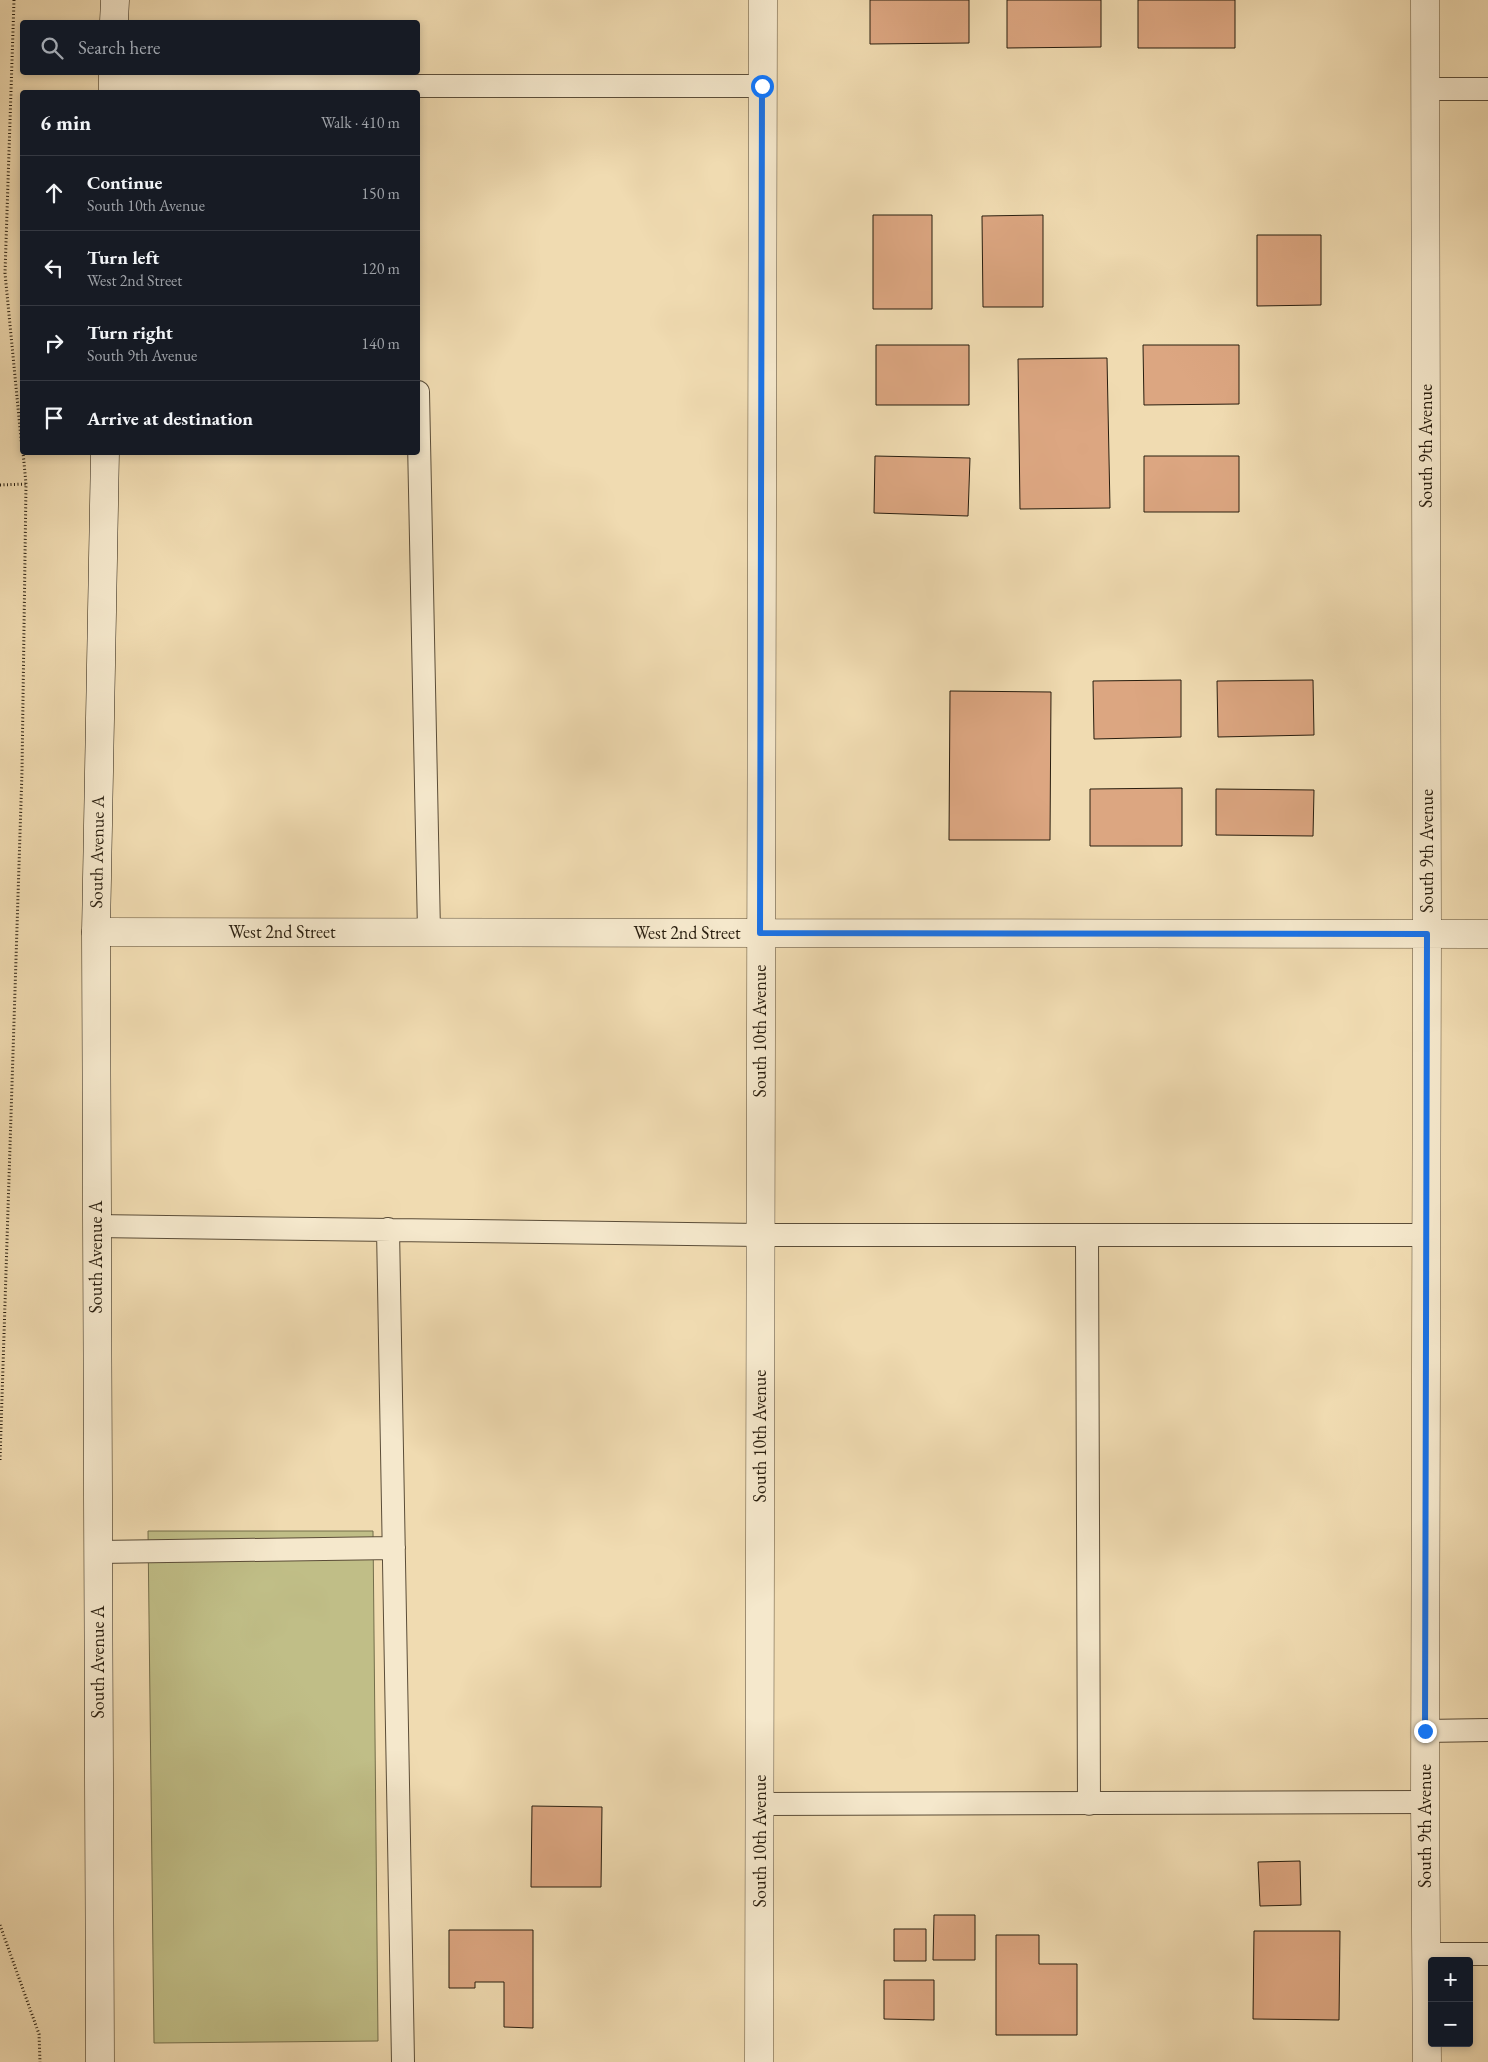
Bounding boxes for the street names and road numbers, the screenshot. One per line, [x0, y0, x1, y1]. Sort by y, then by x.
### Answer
street label: South 9th Avenue [1414, 384, 1437, 508]
street label: South 9th Avenue [1415, 789, 1438, 913]
street label: South Avenue A [84, 795, 109, 909]
street label: West 2nd Street [228, 920, 336, 943]
street label: West 2nd Street [633, 921, 741, 944]
street label: South 10th Avenue [748, 965, 771, 1097]
street label: South Avenue A [84, 1200, 107, 1314]
street label: South 10th Avenue [748, 1370, 771, 1502]
street label: South Avenue A [86, 1605, 109, 1719]
street label: South 9th Avenue [1413, 1764, 1436, 1888]
street label: South 10th Avenue [748, 1775, 771, 1907]

